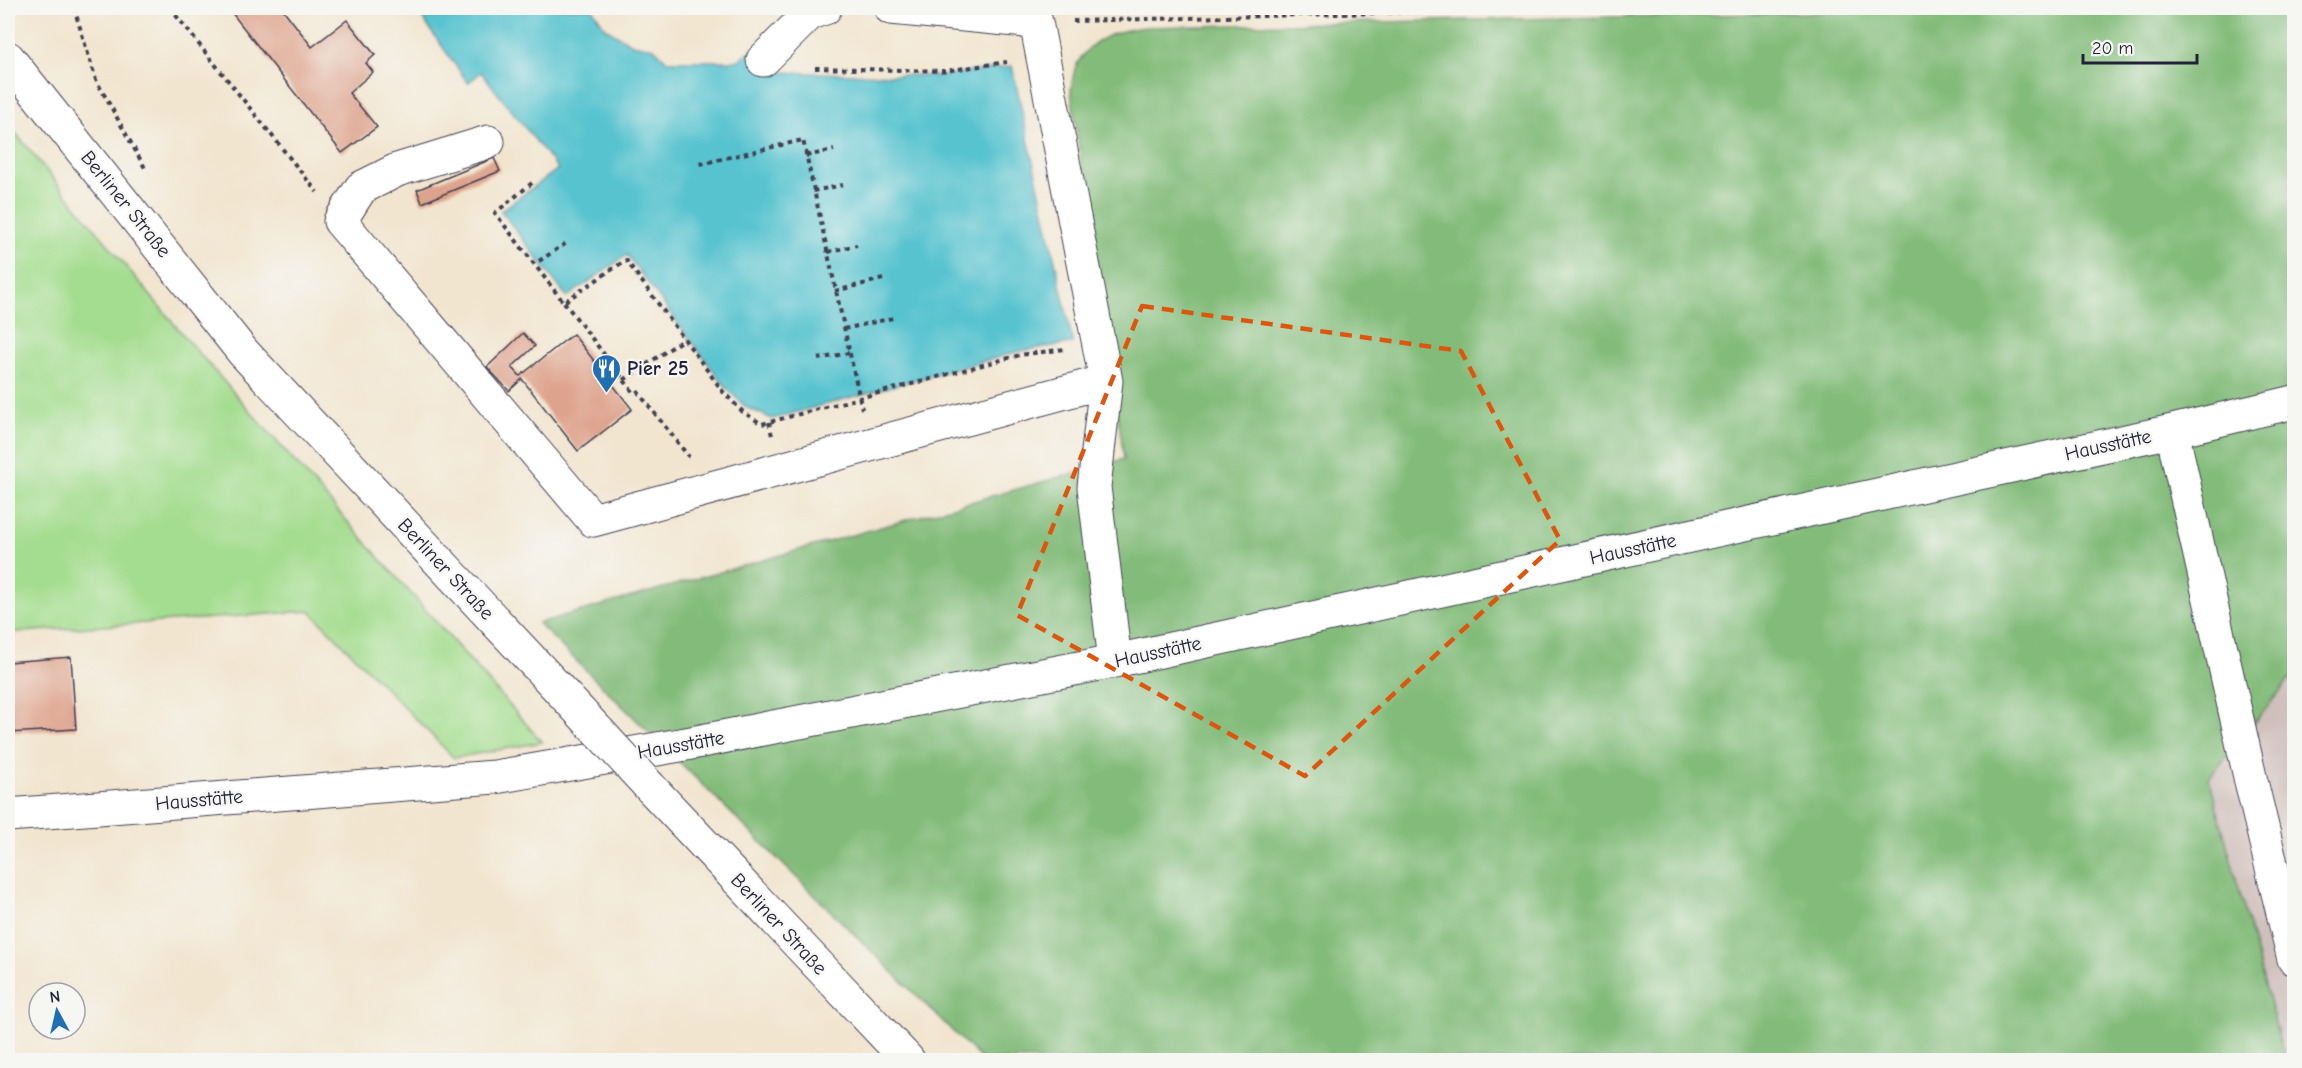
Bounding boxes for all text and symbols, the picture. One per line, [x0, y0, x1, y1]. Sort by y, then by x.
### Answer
scale bar [2083, 27, 2197, 65]
text: 20 m [2092, 38, 2133, 59]
street label: Berliner Straße [76, 146, 176, 262]
restaurant icon: Pier 25 [590, 352, 622, 394]
place label: Pier 25 [627, 357, 689, 380]
street label: Hausstätte [2063, 425, 2153, 465]
street label: Berliner Straße [393, 514, 499, 624]
street label: Hausstätte [1588, 529, 1678, 569]
street label: Hausstätte [1113, 632, 1203, 672]
street label: Hausstätte [636, 726, 726, 764]
street label: Hausstätte [154, 785, 244, 815]
street label: Berliner Straße [726, 869, 832, 979]
north arrow [27, 981, 87, 1041]
text: N [49, 987, 61, 1007]

